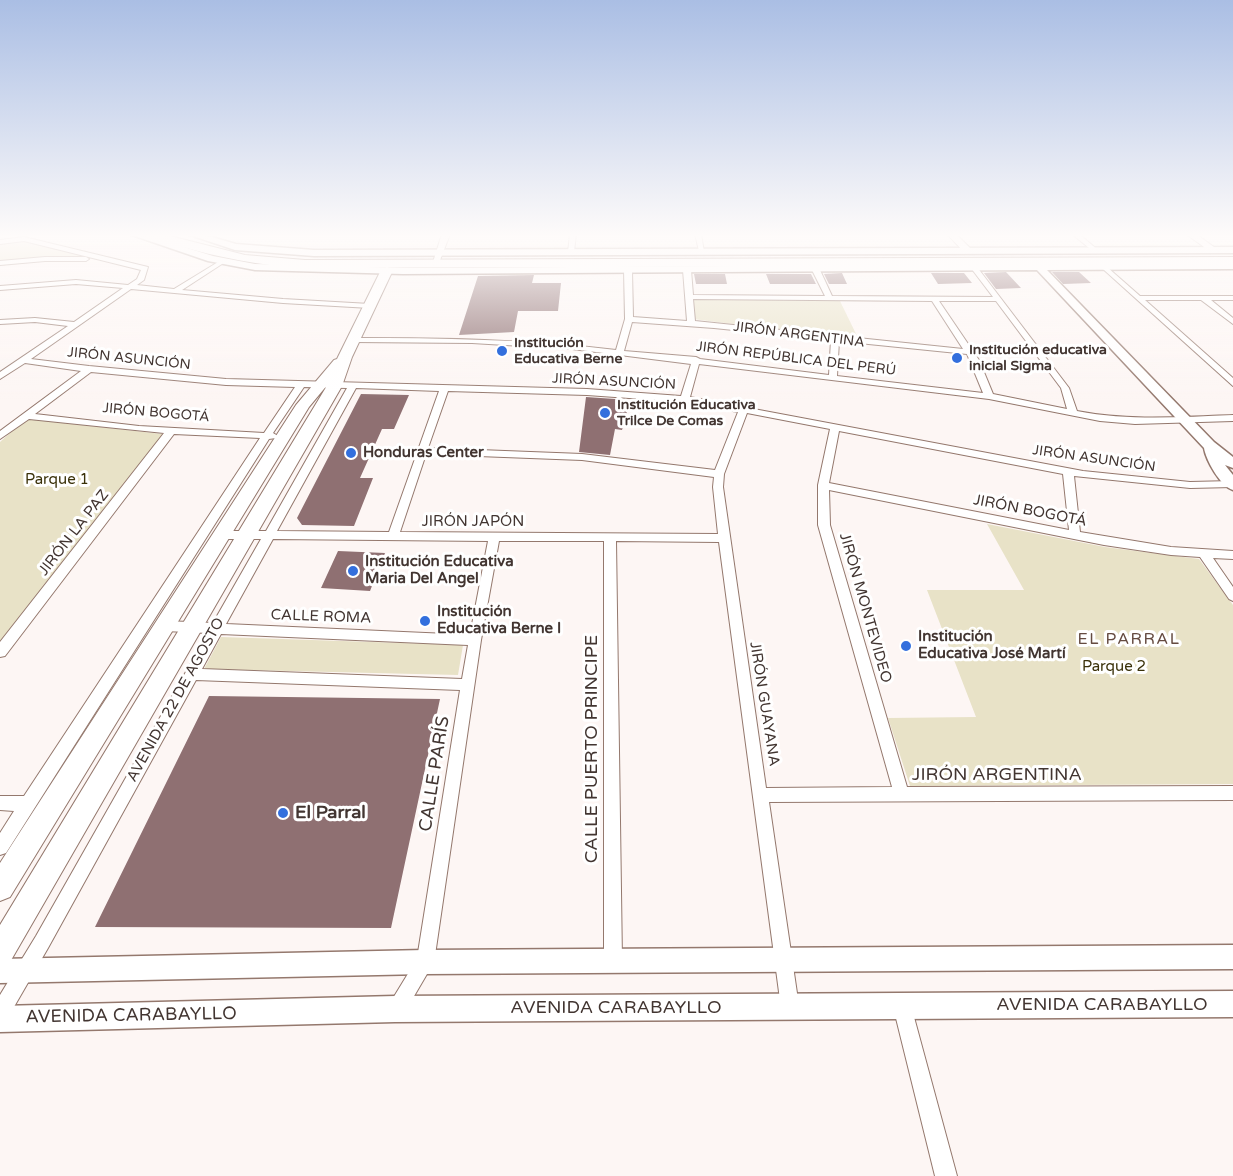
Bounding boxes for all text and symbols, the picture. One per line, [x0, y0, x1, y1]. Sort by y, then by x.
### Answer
street label: JIRÓN ARGENTINA [732, 319, 866, 351]
place label: Institución Educativa Berne [514, 335, 622, 368]
street label: JIRÓN REPÚBLICA DEL PERÚ [695, 338, 897, 380]
place label: Institución educativa inicial Sigma [969, 342, 1107, 374]
street label: JIRÓN ASUNCIÓN [66, 344, 192, 374]
marker: Institución Educativa Berne [495, 344, 509, 358]
marker: Institución educativa inicial Sigma [950, 351, 964, 365]
street label: JIRÓN ASUNCIÓN [552, 370, 676, 394]
place label: Institución Educativa Trilce De Comas [617, 397, 756, 430]
street label: JIRÓN BOGOTÁ [102, 400, 210, 426]
marker: Institución Educativa Trilce De Comas [598, 406, 612, 420]
street label: JIRÓN ASUNCIÓN [1031, 442, 1157, 476]
place label: Honduras Center [363, 444, 484, 462]
marker: Honduras Center [344, 446, 358, 460]
park label: Parque 1 [25, 471, 89, 489]
street label: JIRÓN LA PAZ [35, 487, 113, 579]
street label: JIRÓN BOGOTÁ [972, 491, 1088, 531]
street label: JIRÓN JAPÓN [422, 513, 524, 531]
street label: JIRÓN MONTEVIDEO [835, 531, 895, 685]
place label: Institución Educativa Maria Del Angel [365, 553, 514, 588]
marker: Institución Educativa Maria Del Angel [346, 564, 360, 578]
place label: Institución Educativa Berne I [437, 603, 561, 638]
street label: CALLE ROMA [270, 606, 372, 628]
marker: Institución Educativa Berne I [418, 614, 432, 628]
street label: AVENIDA 22 DE AGOSTO [123, 615, 229, 785]
place label: Institución Educativa José Martí [918, 628, 1066, 663]
district label: EL PARRAL [1077, 630, 1181, 650]
street label: CALLE PUERTO PRINCIPE [581, 635, 603, 863]
marker: Institución Educativa José Martí [899, 639, 913, 653]
street label: JIRÓN GUAYANA [745, 640, 783, 768]
park label: Parque 2 [1082, 658, 1146, 676]
street label: CALLE PARÍS [415, 715, 455, 833]
street label: JIRÓN ARGENTINA [912, 764, 1082, 786]
place label: El Parral [295, 802, 366, 824]
marker: El Parral [276, 806, 290, 820]
street label: AVENIDA CARABAYLLO [996, 994, 1208, 1016]
street label: AVENIDA CARABAYLLO [510, 997, 722, 1019]
street label: AVENIDA CARABAYLLO [25, 1003, 237, 1029]

